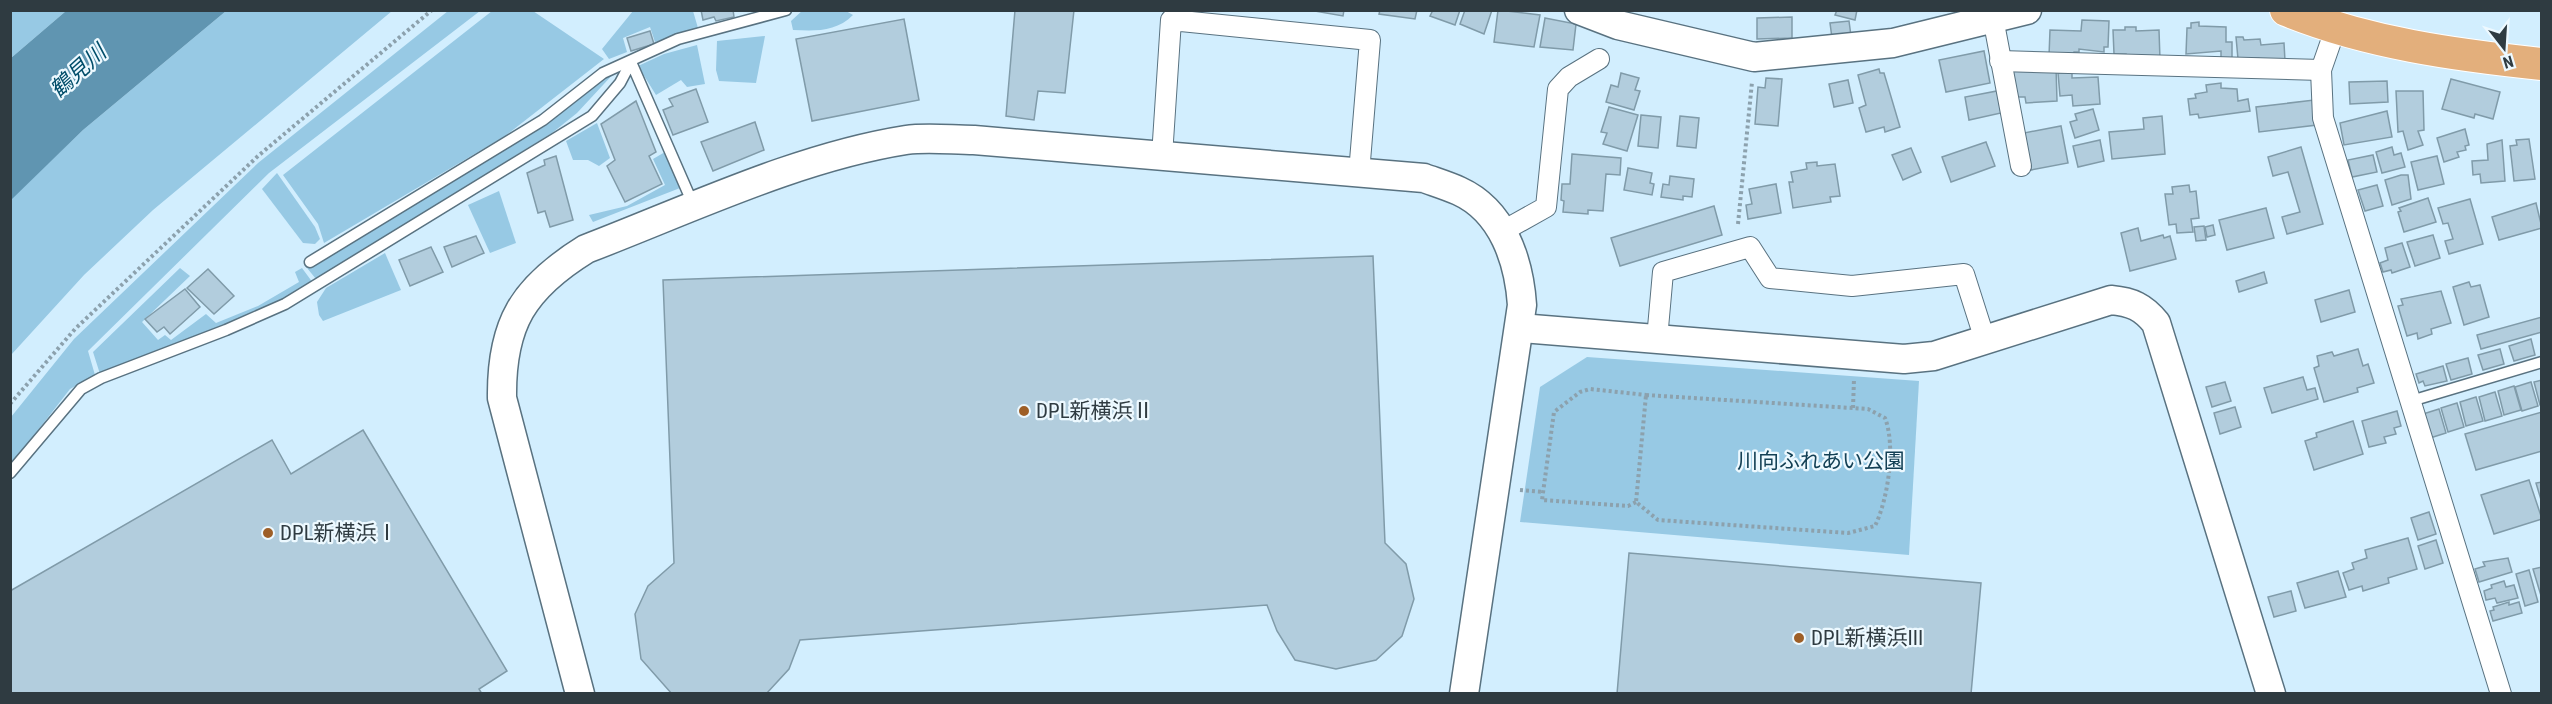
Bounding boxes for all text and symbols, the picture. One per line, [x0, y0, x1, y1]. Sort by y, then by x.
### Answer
north arrow [2474, 18, 2534, 78]
water label: 鶴見川 [45, 38, 112, 102]
text: N [2501, 51, 2516, 72]
place label: DPL新横浜Ⅱ [1036, 399, 1154, 423]
marker: DPL新横浜Ⅱ [1017, 404, 1031, 418]
park label: 川向ふれあい公園 [1737, 449, 1905, 473]
place label: DPL新横浜Ⅰ [280, 521, 398, 545]
marker: DPL新横浜Ⅰ [261, 526, 275, 540]
place label: DPL新横浜III [1811, 626, 1923, 650]
marker: DPL新横浜III [1792, 631, 1806, 645]

